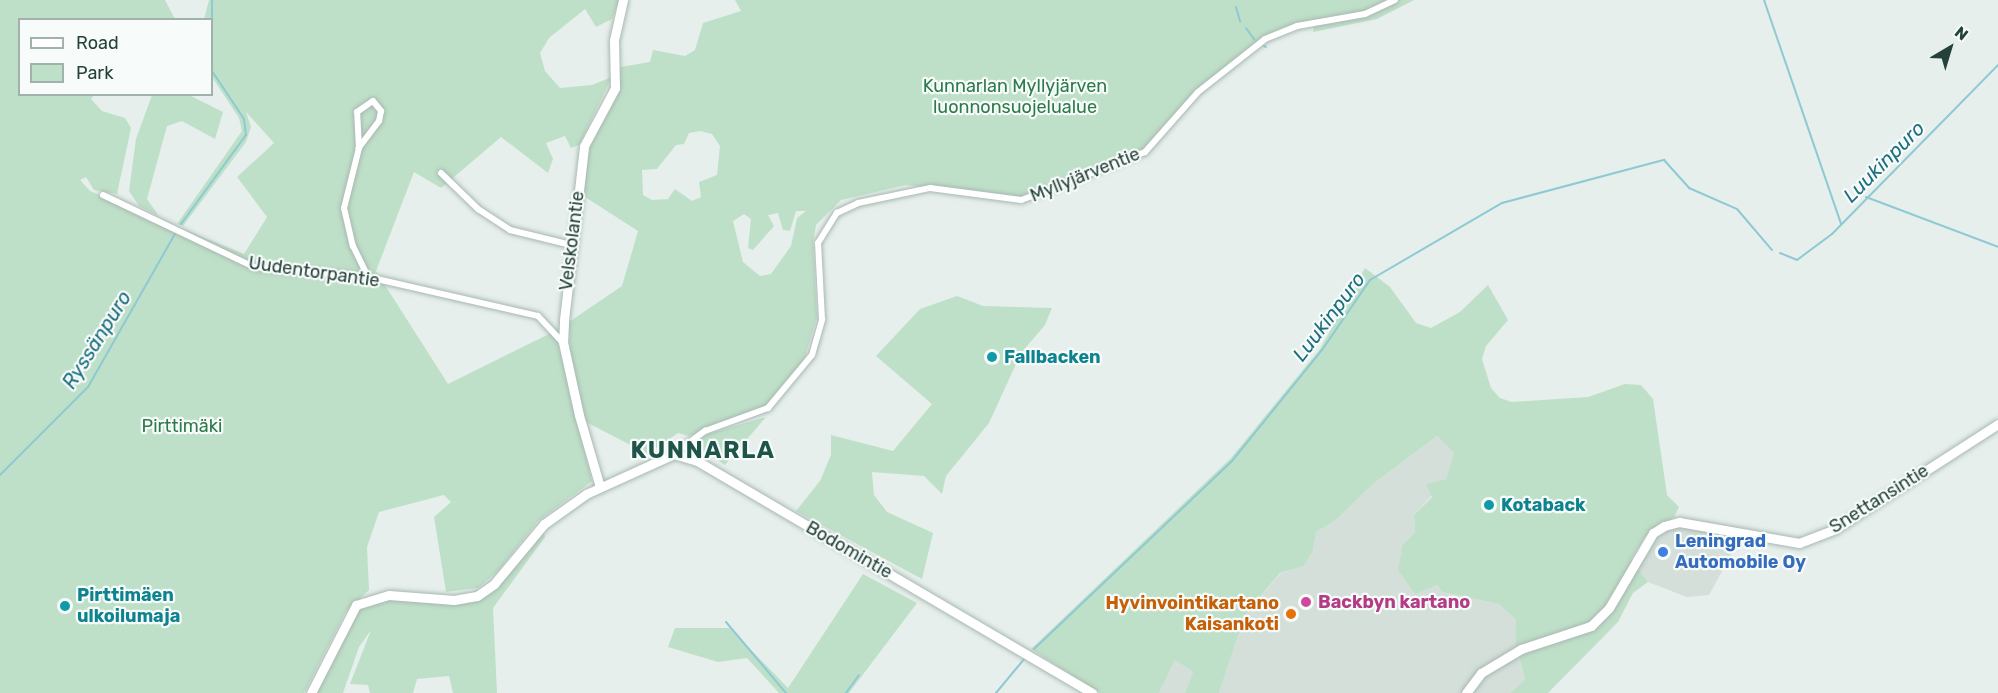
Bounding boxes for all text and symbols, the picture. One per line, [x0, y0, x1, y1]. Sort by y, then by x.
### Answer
legend [18, 18, 213, 96]
north arrow [1920, 18, 1980, 78]
text: N [1951, 22, 1972, 44]
text: Road [76, 32, 119, 54]
text: Park [76, 62, 113, 84]
park label: Kunnarlan Myllyjärven luonnonsuojelualue [923, 76, 1107, 118]
water label: Luukinpuro [1838, 116, 1930, 208]
street label: Myllyjärventie [1027, 143, 1143, 207]
street label: Velskolantie [555, 190, 589, 292]
street label: Uudentorpantie [247, 252, 381, 292]
water label: Luukinpuro [1288, 268, 1370, 366]
water label: Ryssänpuro [57, 287, 137, 393]
place label: Fallbacken [1004, 346, 1101, 368]
marker: Fallbacken [985, 350, 999, 364]
park label: Pirttimäki [142, 415, 222, 437]
district label: KUNNARLA [630, 437, 776, 465]
street label: Snettansintie [1825, 460, 1933, 538]
place label: Kotaback [1501, 494, 1586, 516]
marker: Kotaback [1482, 498, 1496, 512]
street label: Bodomintie [802, 517, 896, 583]
place label: Leningrad Automobile Oy [1675, 531, 1806, 574]
marker: Leningrad Automobile Oy [1656, 545, 1670, 559]
place label: Pirttimäen ulkoilumaja [77, 585, 180, 628]
place label: Backbyn kartano [1318, 591, 1470, 613]
place label: Hyvinvointikartano Kaisankoti [1105, 593, 1279, 636]
marker: Backbyn kartano [1299, 595, 1313, 609]
marker: Pirttimäen ulkoilumaja [58, 599, 72, 613]
marker: Hyvinvointikartano Kaisankoti [1284, 607, 1298, 621]

